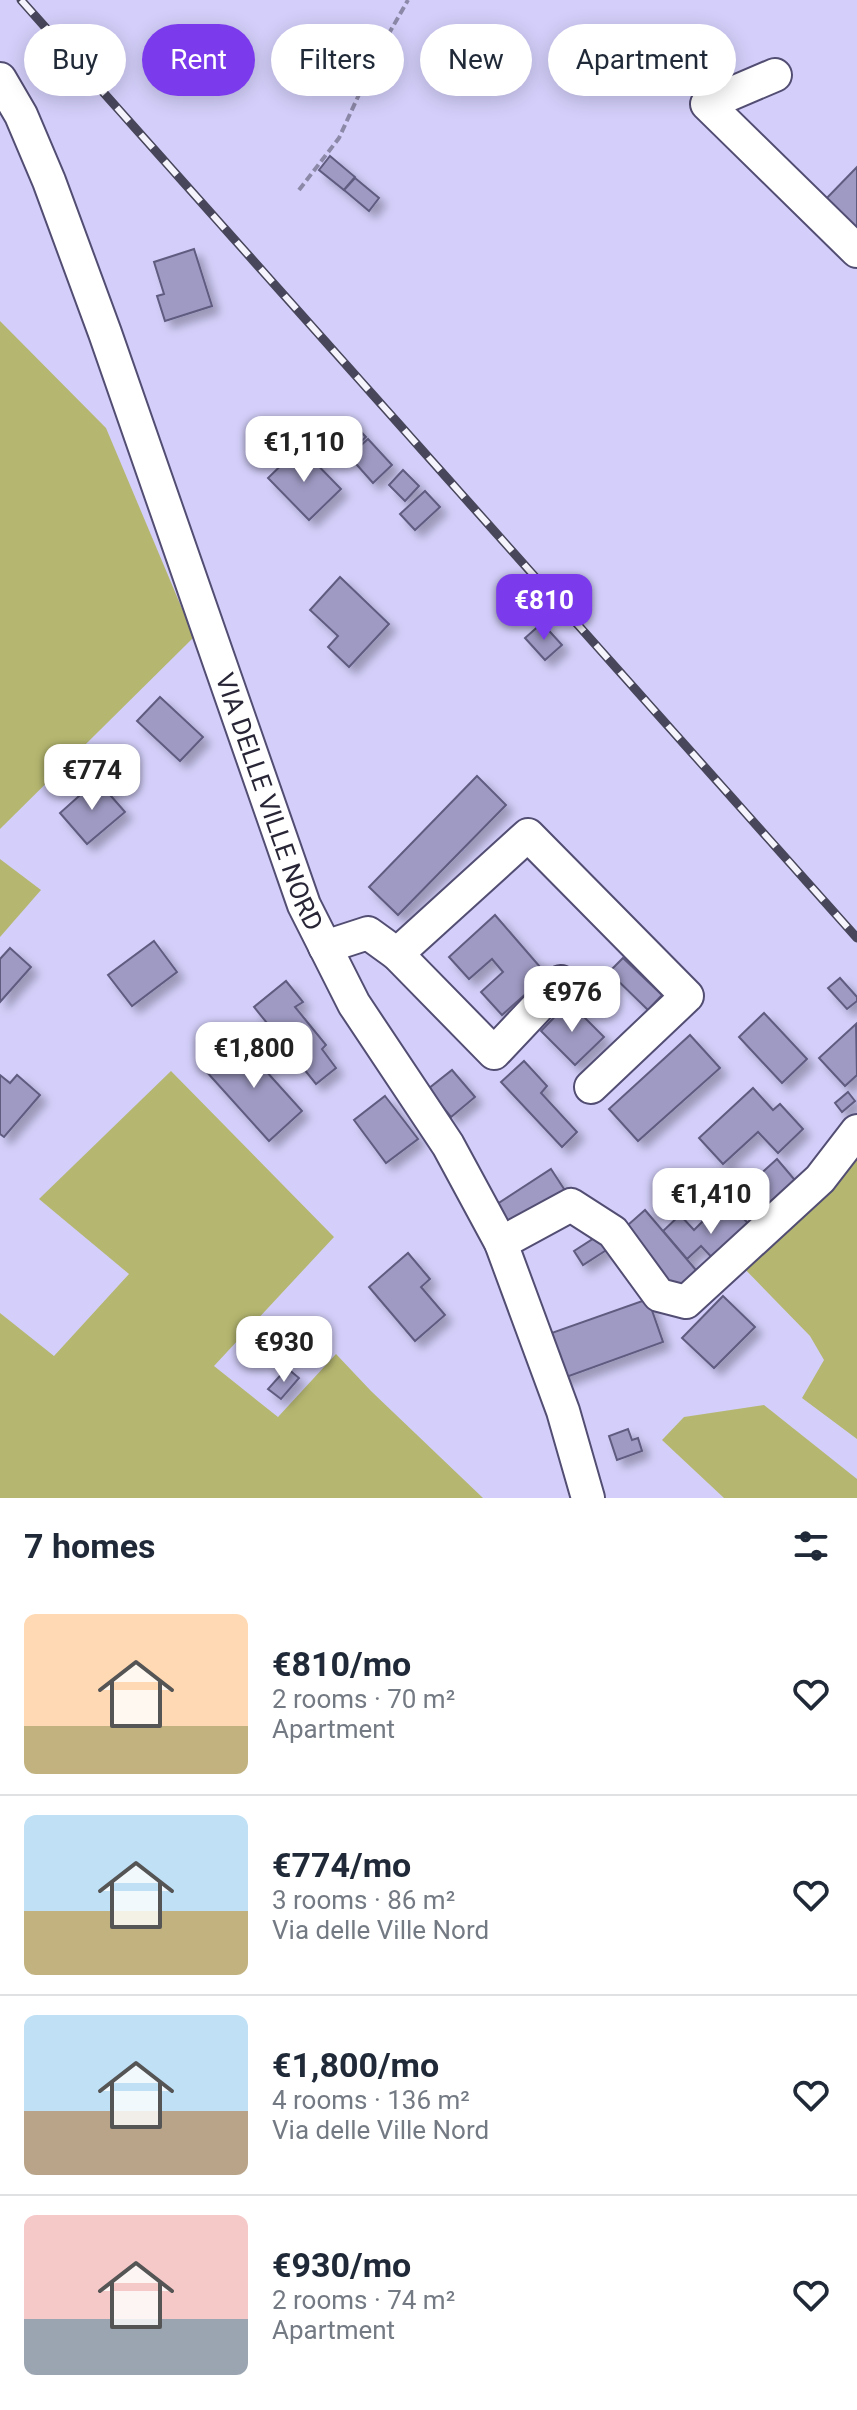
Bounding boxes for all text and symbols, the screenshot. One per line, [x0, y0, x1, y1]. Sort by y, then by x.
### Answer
chip: Buy [24, 24, 126, 96]
chip: Rent [142, 24, 255, 96]
chip: Filters [271, 24, 404, 96]
chip: New [420, 24, 532, 96]
chip: Apartment [548, 24, 736, 96]
pin: €1,110 [239, 416, 369, 484]
text: €1,110 [264, 427, 344, 457]
pin: €810 [497, 574, 591, 642]
text: €810 [514, 585, 574, 615]
street label: VIA DELLE VILLE NORD [210, 669, 329, 935]
pin: €774 [45, 744, 139, 812]
text: €774 [62, 755, 122, 785]
pin: €976 [525, 966, 619, 1034]
text: €976 [542, 977, 602, 1007]
pin: €1,800 [189, 1022, 319, 1090]
text: €1,800 [214, 1033, 294, 1063]
pin: €1,410 [646, 1168, 776, 1236]
text: €1,410 [671, 1179, 751, 1209]
pin: €930 [237, 1316, 331, 1384]
text: €930 [254, 1327, 314, 1357]
icon: filters [789, 1524, 833, 1568]
text: 7 homes [24, 1526, 155, 1566]
text: €810/mo [272, 1644, 411, 1684]
icon: home [88, 1646, 184, 1742]
icon: heart [789, 1672, 833, 1716]
text: 2 rooms · 70 m² [272, 1684, 455, 1714]
text: Apartment [272, 1714, 395, 1744]
text: €774/mo [272, 1845, 411, 1885]
icon: home [88, 1847, 184, 1943]
icon: heart [789, 1873, 833, 1917]
text: 3 rooms · 86 m² [272, 1885, 455, 1915]
text: Via delle Ville Nord [272, 1915, 489, 1945]
text: €1,800/mo [272, 2045, 439, 2085]
icon: home [88, 2047, 184, 2143]
icon: heart [789, 2073, 833, 2117]
text: 4 rooms · 136 m² [272, 2085, 470, 2115]
text: Via delle Ville Nord [272, 2115, 489, 2145]
text: €930/mo [272, 2245, 411, 2285]
icon: home [88, 2247, 184, 2343]
icon: heart [789, 2273, 833, 2317]
text: 2 rooms · 74 m² [272, 2285, 455, 2315]
text: Apartment [272, 2315, 395, 2345]

